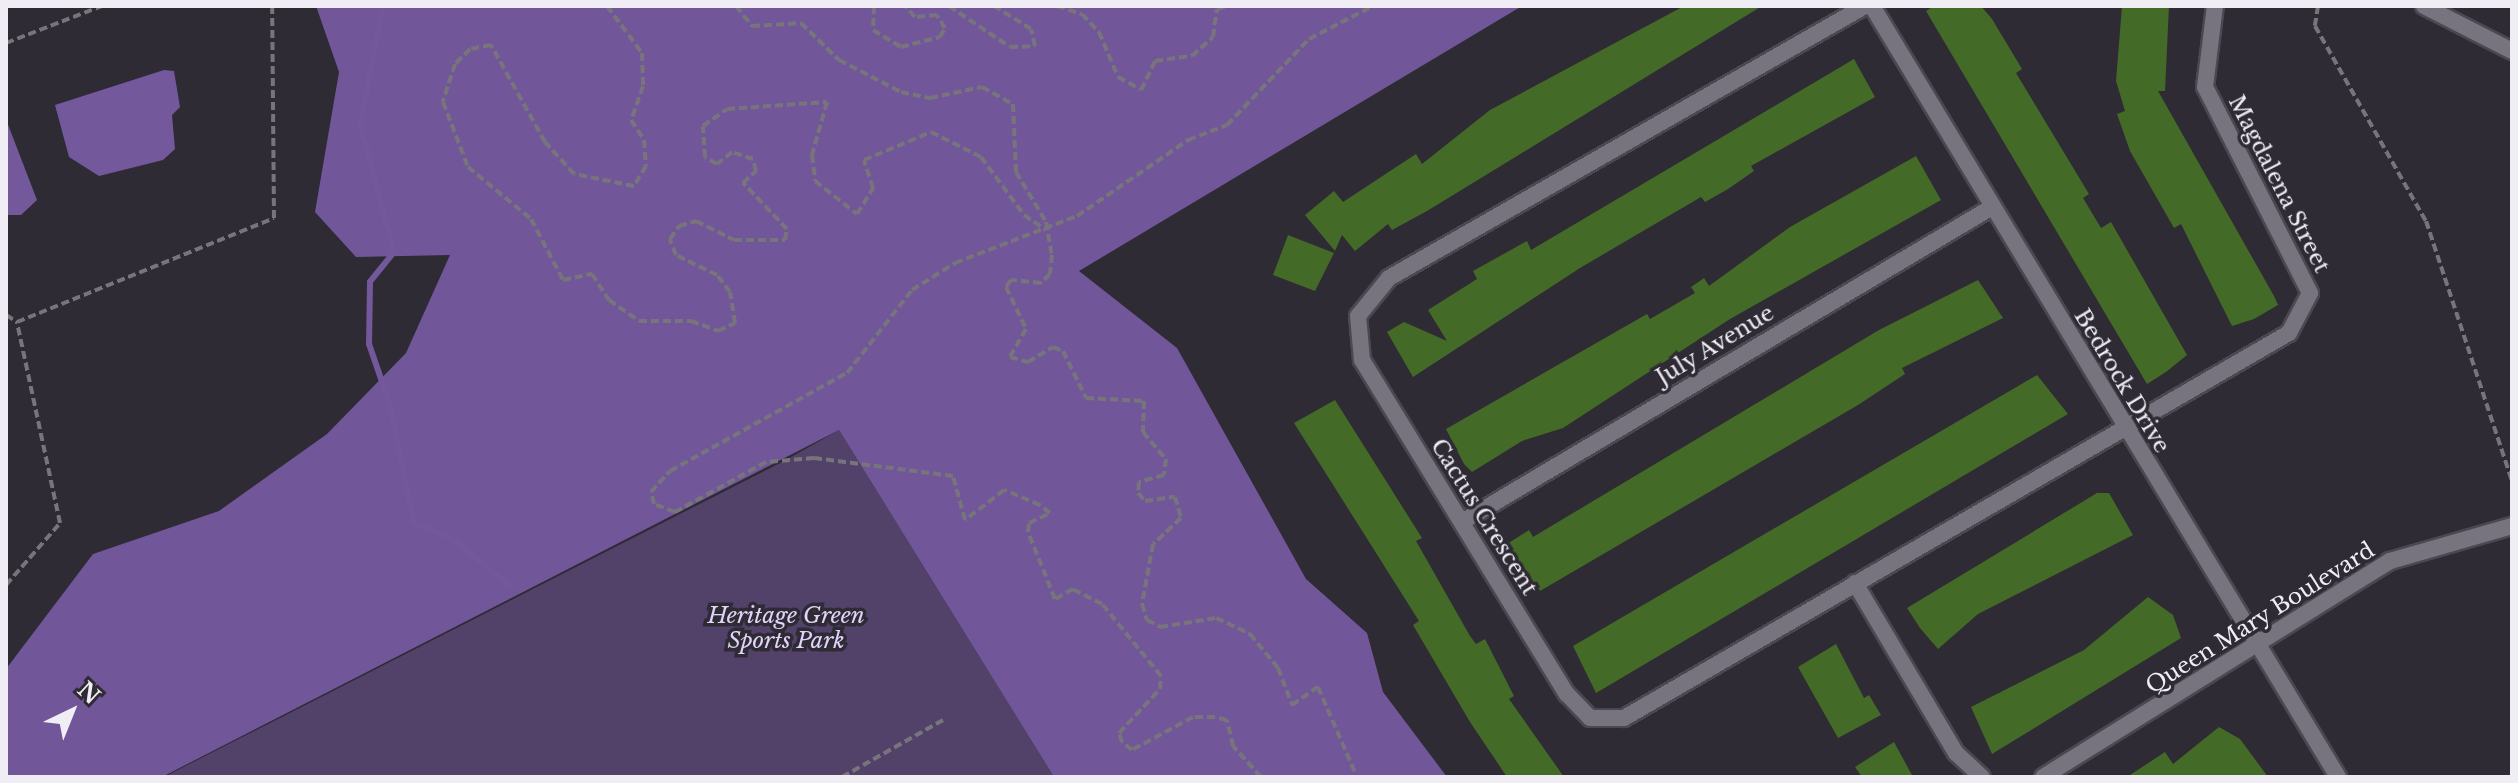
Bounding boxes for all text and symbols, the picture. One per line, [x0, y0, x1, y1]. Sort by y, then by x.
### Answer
street label: Magdalena Street [2223, 91, 2335, 277]
street label: July Avenue [1651, 299, 1779, 391]
street label: Bedrock Drive [2069, 304, 2175, 458]
street label: Cactus Crescent [1425, 434, 1543, 600]
street label: Queen Mary Boulevard [2141, 537, 2379, 699]
park label: Heritage Green Sports Park [707, 602, 865, 654]
north arrow [32, 671, 112, 751]
text: N [72, 676, 105, 710]

